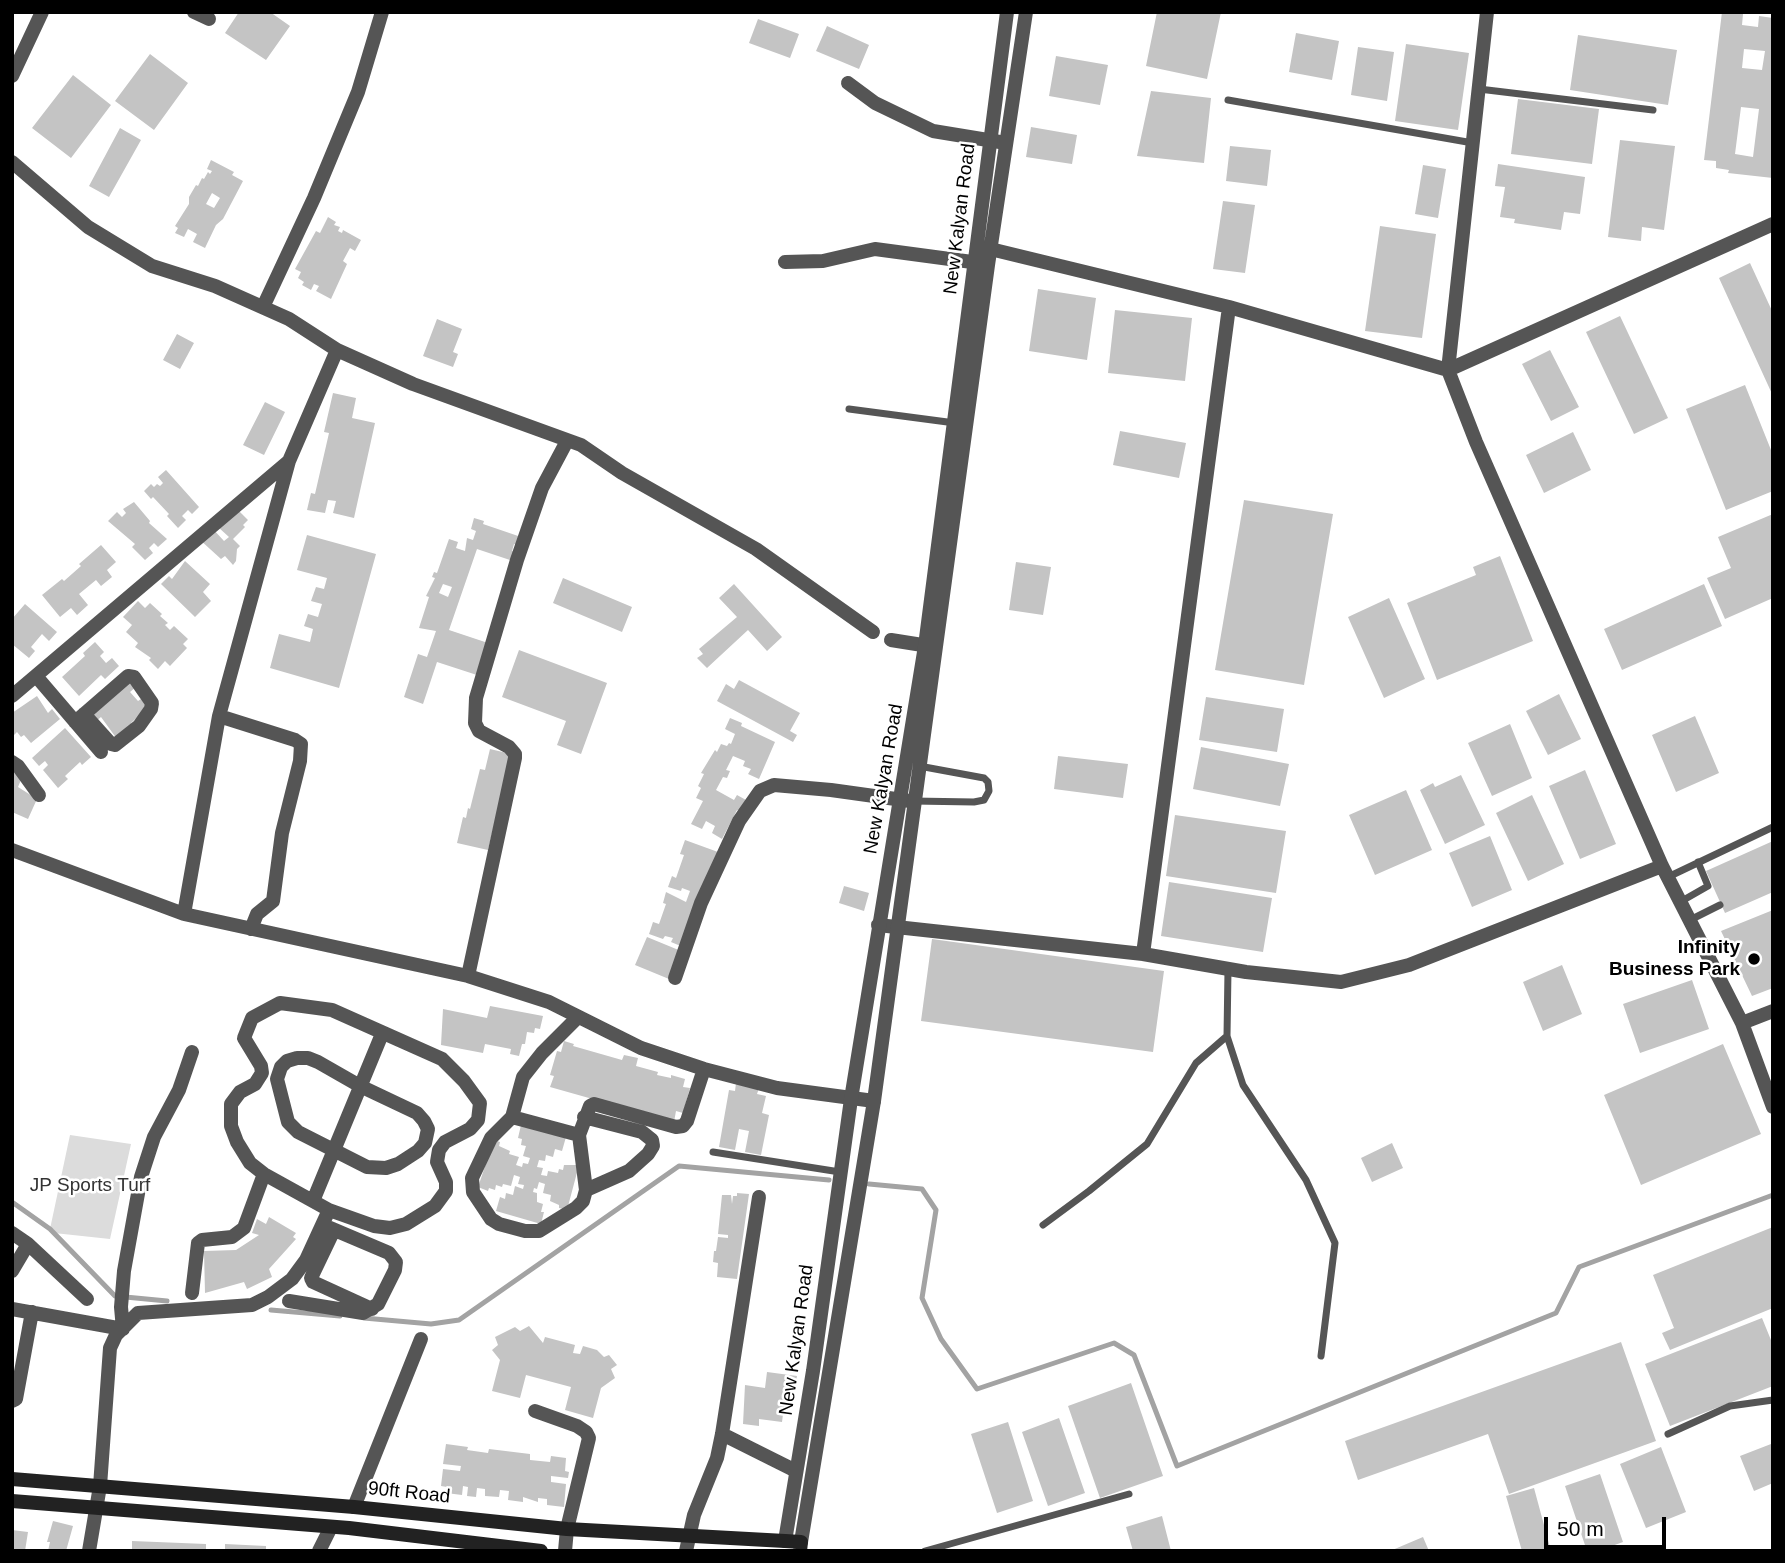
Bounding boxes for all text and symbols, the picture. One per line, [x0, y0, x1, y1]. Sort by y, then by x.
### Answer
street label: New Kalyan Road [939, 142, 981, 296]
street label: New Kalyan Road [860, 702, 908, 856]
place label: Infinity Business Park [1609, 937, 1740, 981]
marker: Infinity Business Park [1746, 951, 1762, 967]
park label: JP Sports Turf [30, 1175, 150, 1197]
street label: New Kalyan Road [775, 1263, 819, 1417]
street label: 90ft Road [367, 1477, 451, 1509]
scale bar [1547, 1504, 1670, 1548]
text: 50 m [1557, 1517, 1604, 1540]

